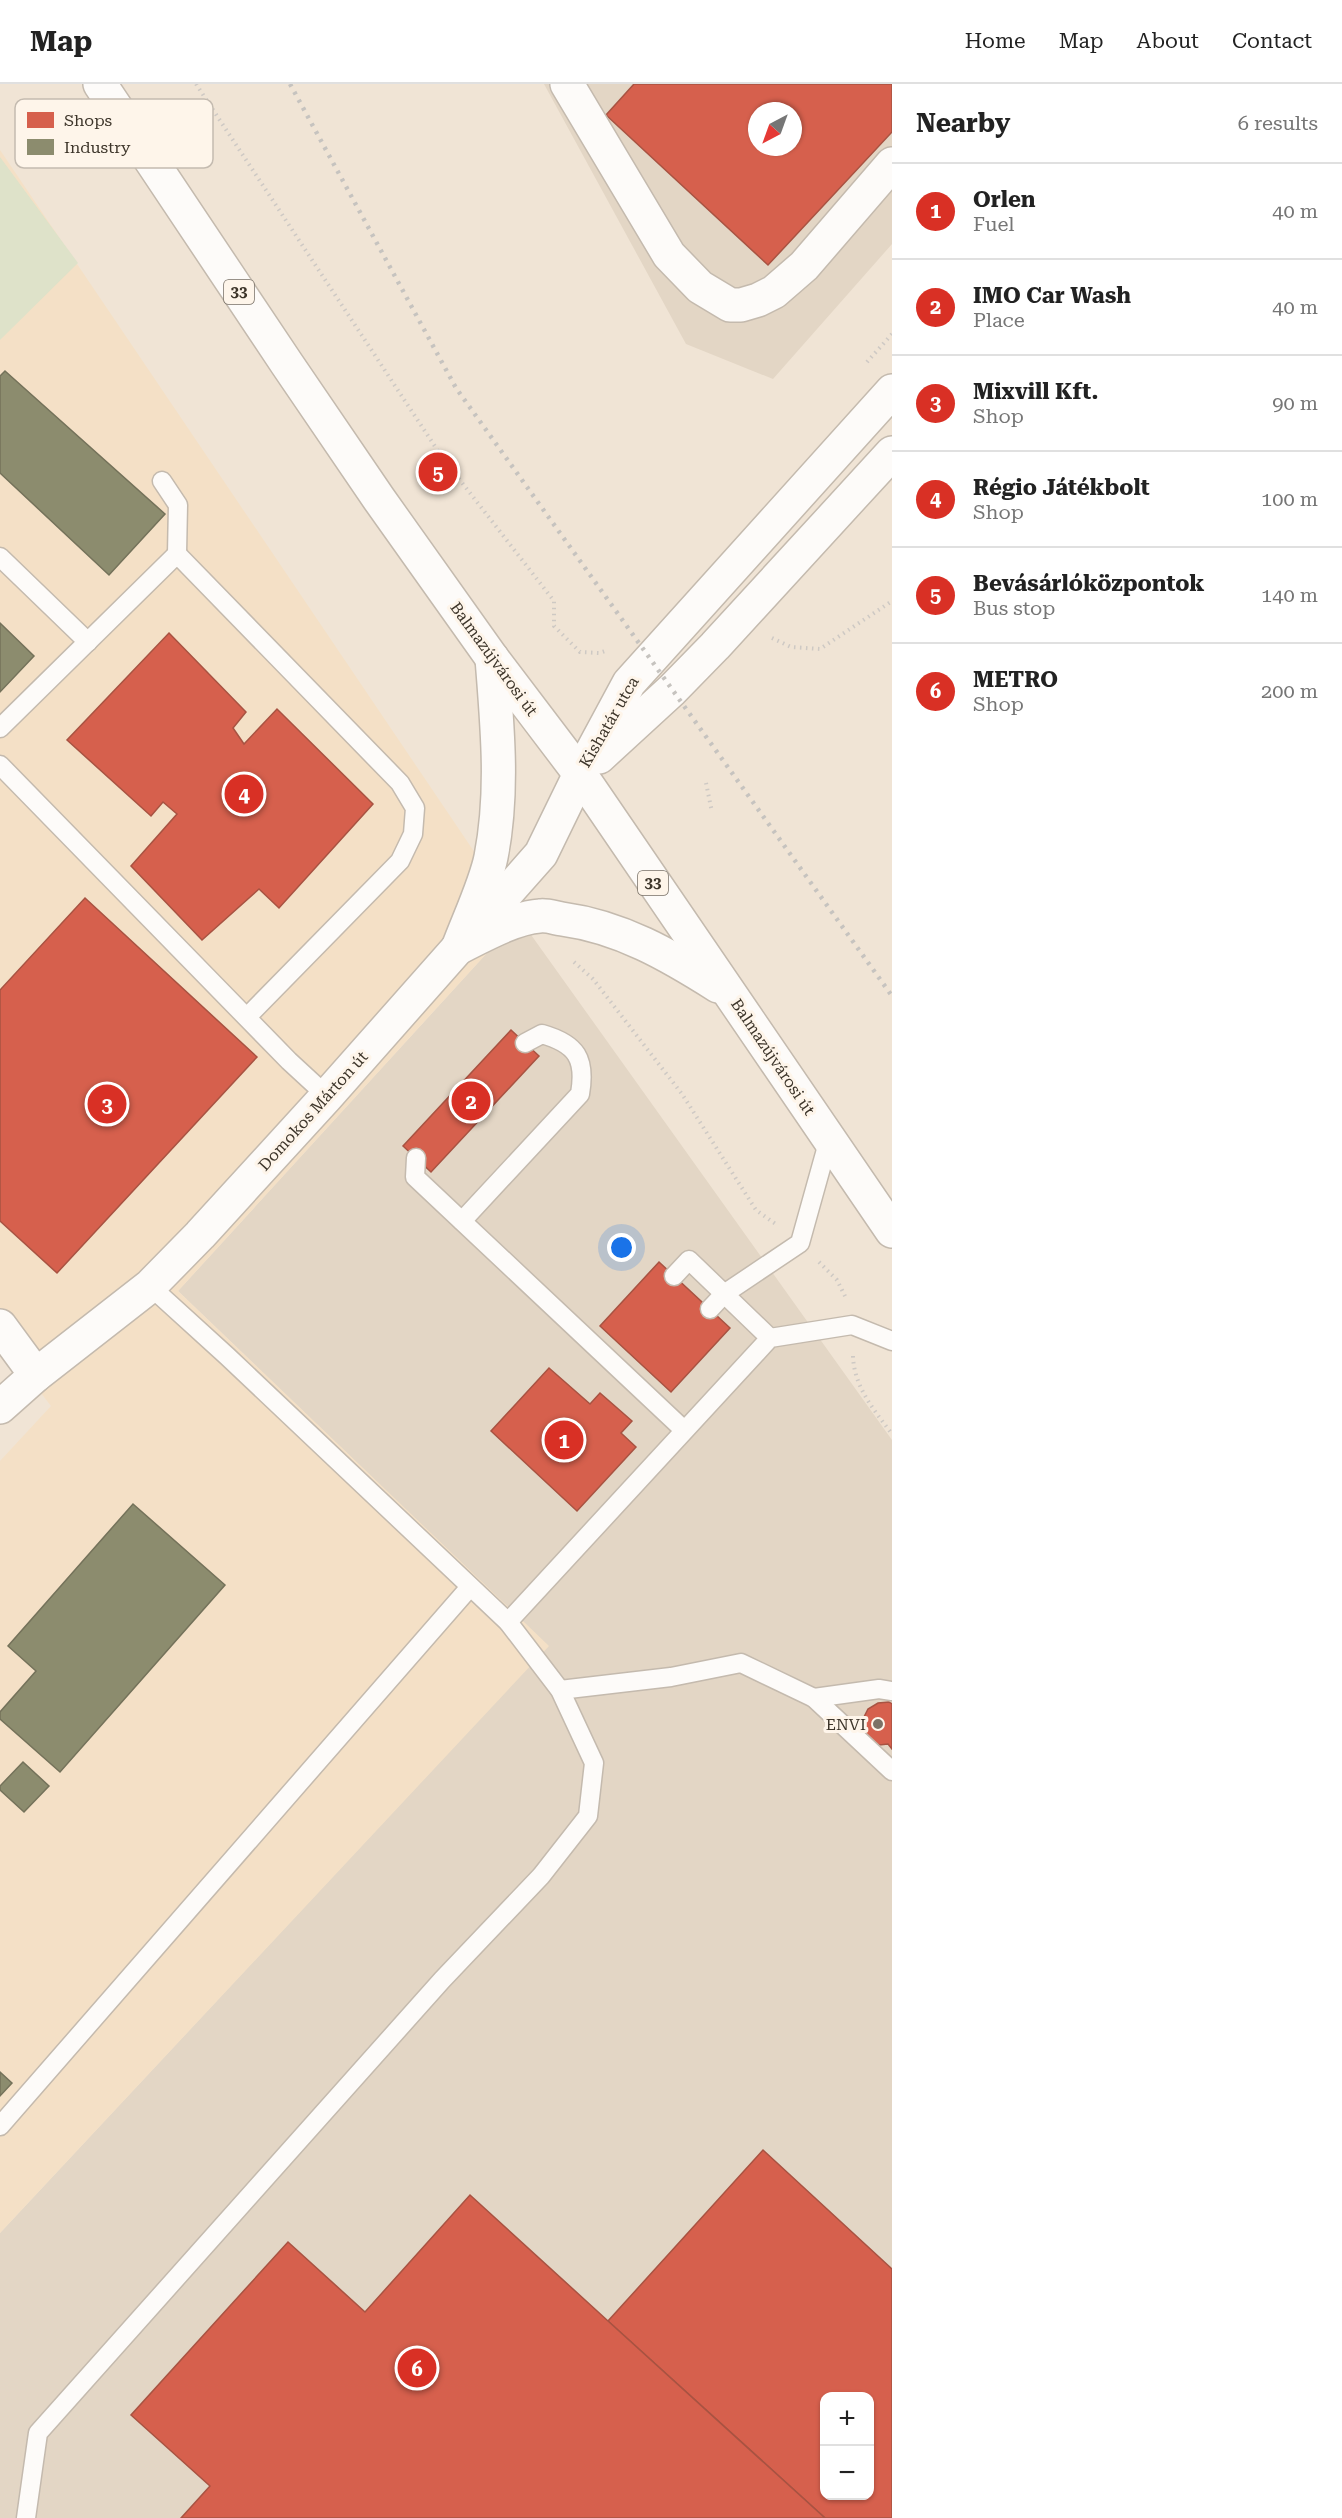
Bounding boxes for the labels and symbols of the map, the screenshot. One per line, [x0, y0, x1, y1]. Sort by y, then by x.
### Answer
legend [15, 99, 213, 168]
north arrow [748, 102, 802, 156]
text: Shops [64, 111, 113, 130]
text: Industry [64, 138, 131, 157]
road number: 33 [224, 280, 254, 304]
pin: 5 [418, 450, 458, 494]
street label: Balmazújvárosi út [446, 598, 542, 720]
street label: Kishatár utca [575, 673, 643, 771]
pin: 4 [224, 772, 264, 816]
road number: 33 [638, 871, 668, 895]
street label: Balmazújvárosi út [727, 995, 819, 1119]
street label: Domokos Márton út [254, 1047, 372, 1175]
pin: 2 [452, 1078, 490, 1124]
pin: 3 [88, 1082, 126, 1126]
your location [607, 1233, 636, 1262]
pin: 1 [544, 1418, 584, 1462]
place label: ENVI [826, 1715, 866, 1734]
marker: ENVI [871, 1717, 885, 1731]
pin: 6 [398, 2346, 436, 2390]

